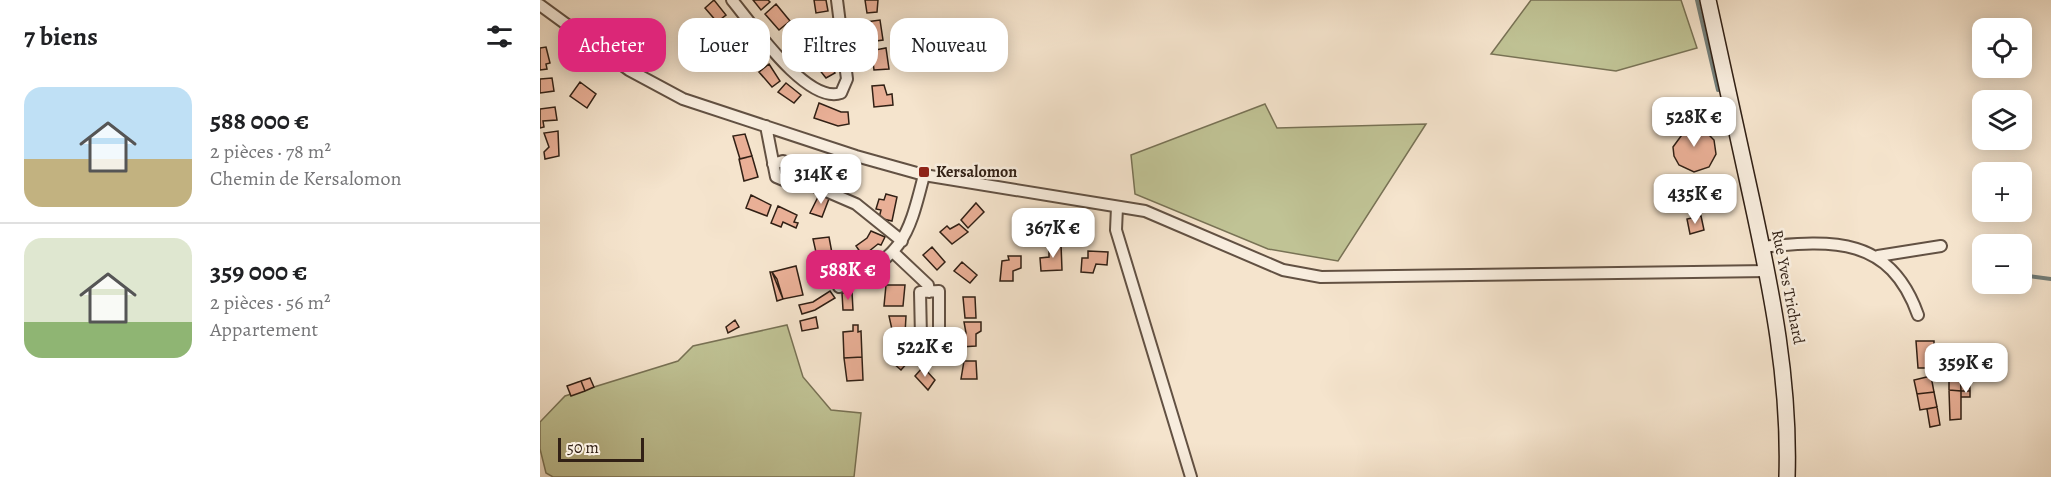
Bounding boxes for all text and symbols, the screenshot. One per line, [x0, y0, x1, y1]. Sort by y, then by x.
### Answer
chip: Acheter [558, 18, 666, 72]
chip: Louer [678, 18, 770, 72]
chip: Filtres [782, 18, 878, 72]
chip: Nouveau [890, 18, 1008, 72]
map controls [1972, 18, 2032, 294]
button: locate [1972, 18, 2032, 78]
text: 7 biens [24, 19, 98, 54]
icon: filters [483, 20, 516, 53]
button: layers [1972, 90, 2032, 150]
pin: 528K € [1645, 97, 1743, 148]
text: 588 000 € [210, 103, 309, 138]
text: 528K € [1666, 103, 1722, 130]
icon: home [72, 111, 144, 183]
text: 2 pièces · 78 m² [210, 138, 331, 165]
pin: 314K € [772, 154, 870, 205]
text: 314K € [794, 160, 848, 187]
place label: Kersalomon [936, 161, 1017, 183]
button: + [1972, 162, 2032, 222]
text: Chemin de Kersalomon [210, 165, 401, 192]
marker: Kersalomon [917, 165, 931, 179]
pin: 435K € [1646, 174, 1744, 225]
text: 435K € [1668, 180, 1722, 207]
pin: 367K € [1004, 208, 1102, 259]
text: 367K € [1026, 214, 1080, 241]
street label: Rue Yves Trichard [1766, 228, 1810, 347]
button: − [1972, 234, 2032, 294]
pin: 588K € [799, 250, 897, 301]
text: 359 000 € [210, 254, 308, 289]
text: 588K € [820, 256, 876, 283]
icon: home [72, 262, 144, 334]
text: 2 pièces · 56 m² [210, 289, 331, 316]
text: Appartement [210, 316, 318, 343]
pin: 522K € [876, 327, 974, 378]
text: 522K € [897, 333, 953, 360]
pin: 359K € [1917, 343, 2015, 394]
text: 359K € [1939, 349, 1993, 376]
scale bar [558, 435, 644, 462]
text: 50 m [567, 437, 599, 459]

